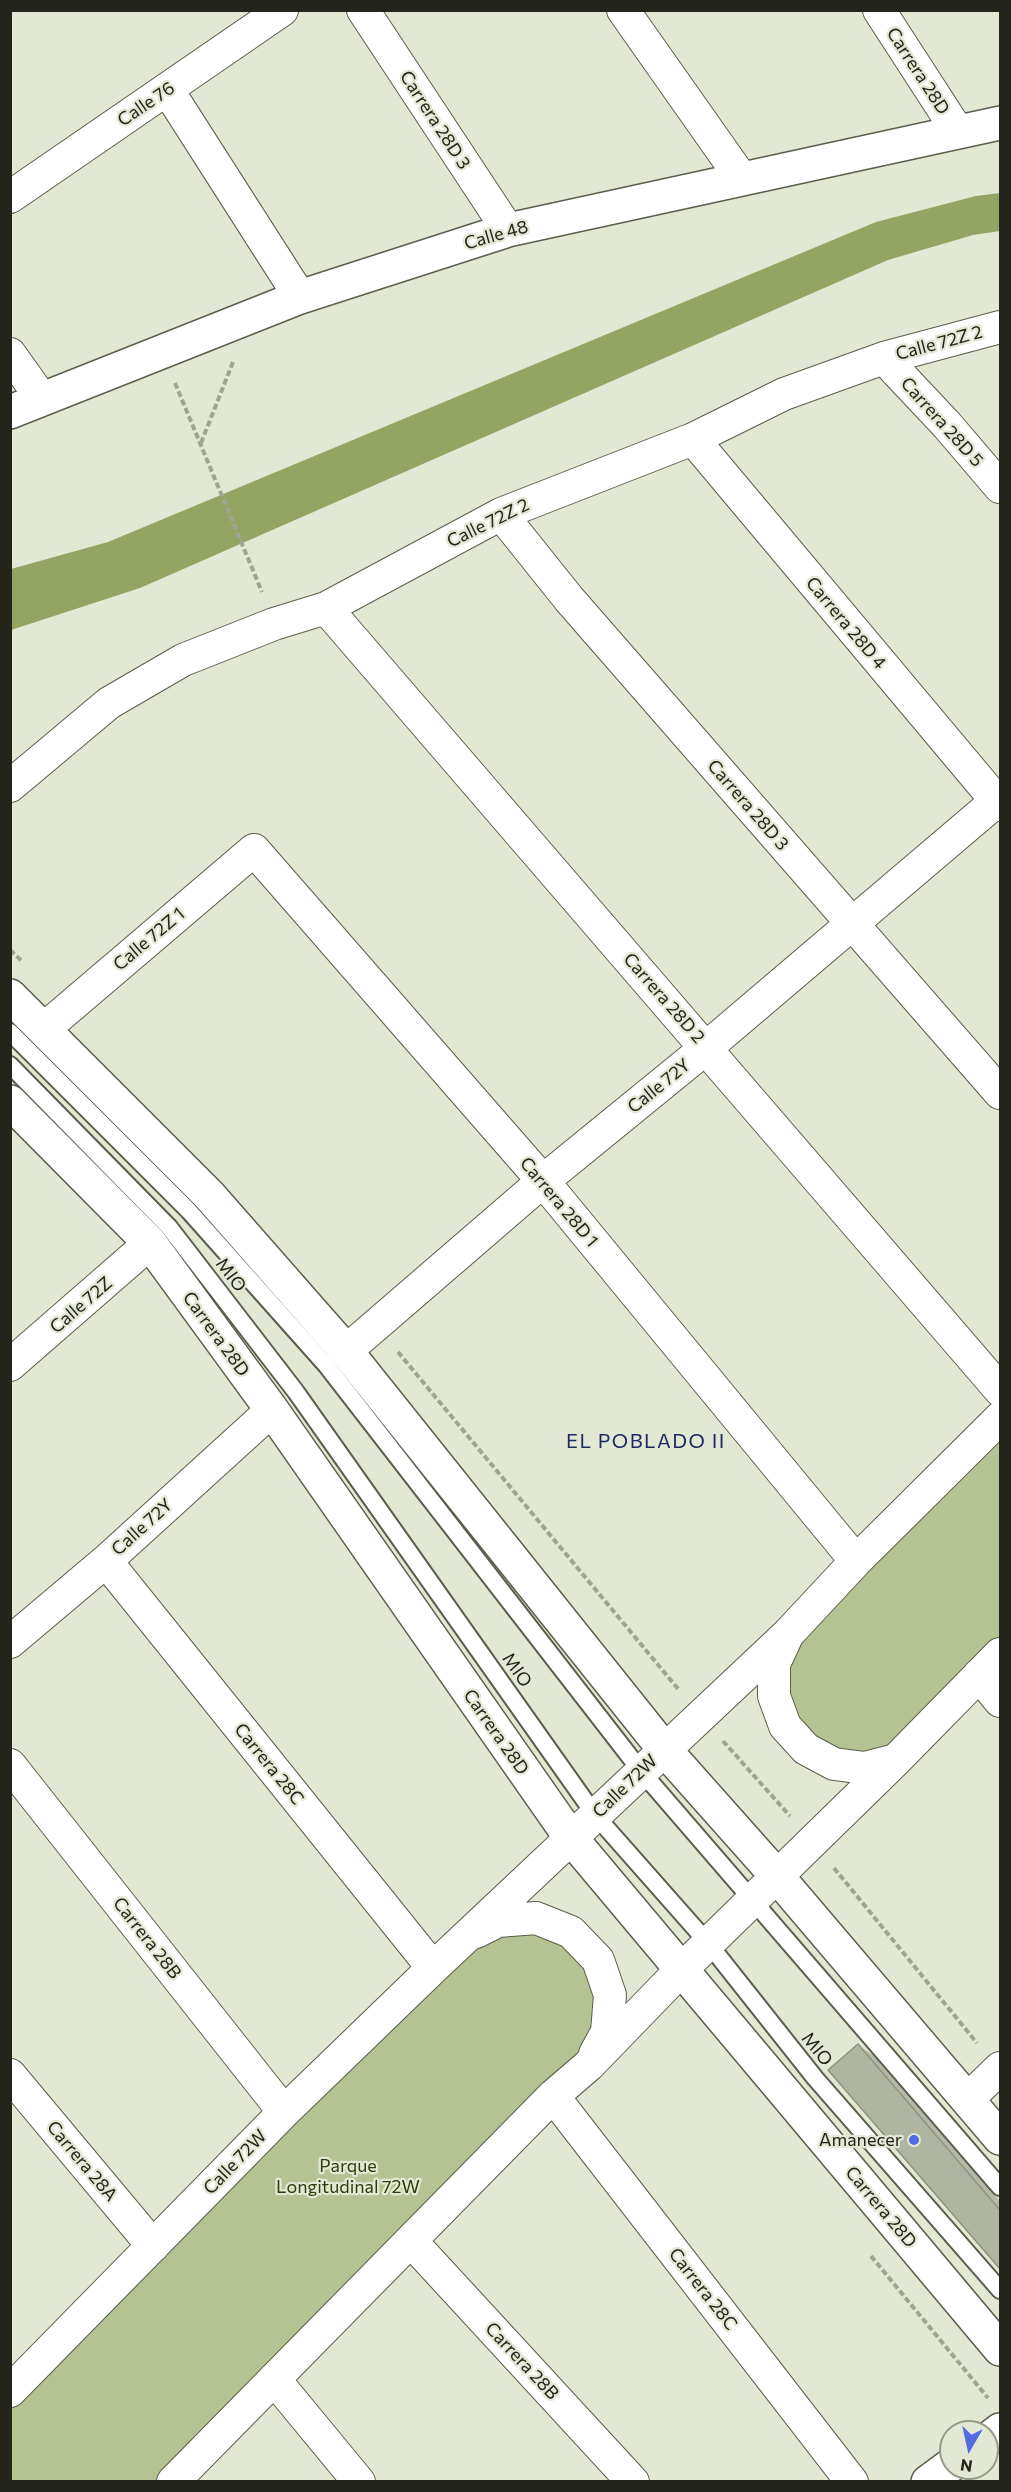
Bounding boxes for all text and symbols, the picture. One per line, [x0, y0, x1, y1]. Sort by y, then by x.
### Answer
street label: Carrera 28D [882, 23, 954, 119]
street label: Carrera 28D 3 [395, 67, 475, 173]
street label: Calle 76 [113, 77, 179, 131]
street label: Calle 48 [462, 216, 530, 254]
street label: Calle 72Z 2 [893, 321, 985, 365]
street label: Carrera 28D 5 [896, 373, 988, 471]
street label: Calle 72Z 2 [443, 494, 533, 552]
street label: Carrera 28D 4 [801, 573, 891, 673]
street label: Carrera 28D 3 [703, 755, 793, 855]
street label: Calle 72Z 1 [109, 903, 189, 975]
street label: Carrera 28D 2 [619, 948, 709, 1048]
street label: Calle 72Y [623, 1054, 695, 1118]
street label: Carrera 28D 1 [515, 1153, 603, 1251]
street label: MIO [211, 1254, 251, 1296]
street label: Calle 72Z [45, 1272, 117, 1338]
street label: Carrera 28D [178, 1287, 254, 1381]
district label: EL POBLADO II [566, 1429, 726, 1453]
street label: Calle 72Y [107, 1494, 177, 1560]
street label: MIO [498, 1649, 536, 1691]
street label: Carrera 28D [459, 1685, 533, 1779]
street label: Carrera 28C [230, 1719, 308, 1809]
street label: Calle 72W [588, 1750, 662, 1822]
street label: Carrera 28B [108, 1893, 186, 1983]
street label: MIO [797, 2028, 837, 2070]
street label: Carrera 28A [42, 2117, 122, 2205]
street label: Calle 72W [199, 2125, 271, 2199]
place label: Amanecer [819, 2129, 902, 2151]
marker: Amanecer [907, 2133, 921, 2147]
park label: Parque Longitudinal 72W [276, 2155, 420, 2198]
street label: Carrera 28D [841, 2162, 921, 2252]
street label: Carrera 28C [664, 2244, 742, 2334]
street label: Carrera 28B [481, 2318, 563, 2404]
north arrow [939, 2420, 999, 2480]
text: N [959, 2456, 974, 2477]

